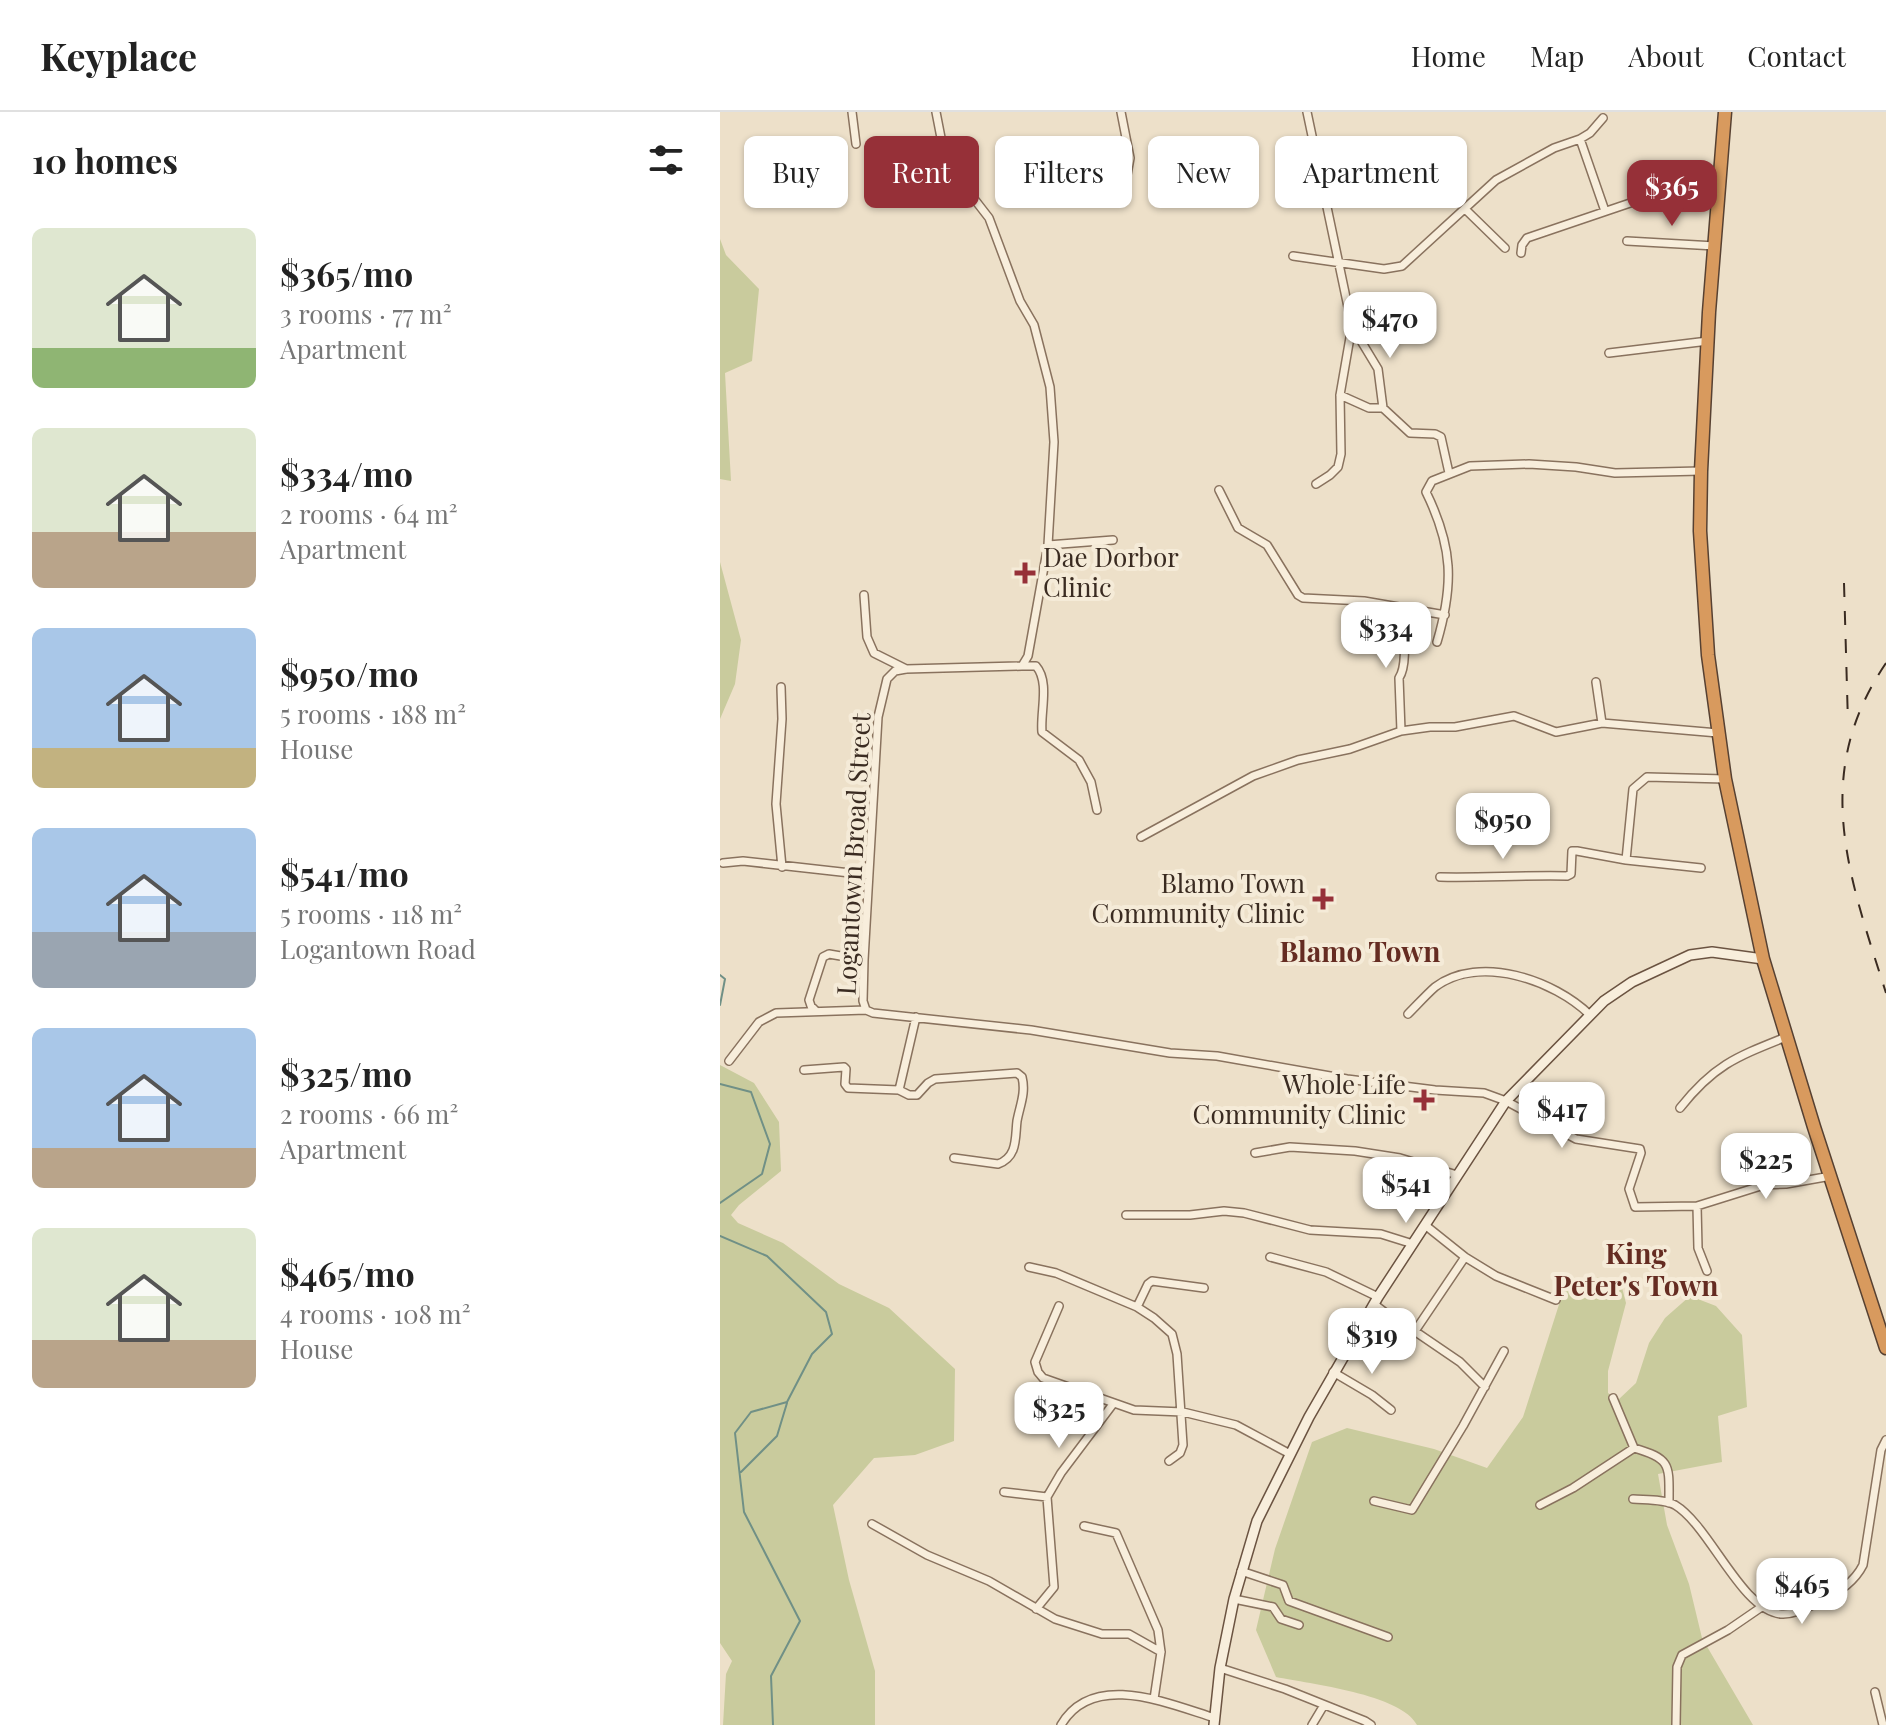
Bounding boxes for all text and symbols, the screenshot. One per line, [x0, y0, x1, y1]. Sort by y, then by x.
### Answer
text: Keyplace [40, 30, 197, 81]
text: Home [1411, 37, 1486, 74]
text: Map [1530, 37, 1584, 74]
text: About [1628, 37, 1703, 74]
text: Contact [1747, 37, 1846, 74]
chip: Buy [744, 136, 848, 208]
chip: Rent [864, 136, 979, 208]
chip: Filters [995, 136, 1132, 208]
chip: New [1148, 136, 1259, 208]
chip: Apartment [1275, 136, 1467, 208]
text: 10 homes [32, 137, 178, 183]
icon: filters [644, 138, 688, 182]
pin: $365 [1625, 160, 1719, 228]
text: $365 [1645, 168, 1699, 203]
text: $365/mo [280, 250, 413, 296]
icon: home [96, 260, 192, 356]
pin: $470 [1343, 292, 1437, 360]
text: 3 rooms · 77 m² [280, 296, 451, 331]
text: $470 [1362, 300, 1418, 335]
text: Apartment [280, 331, 406, 366]
text: $334/mo [280, 450, 413, 496]
icon: home [96, 460, 192, 556]
text: 2 rooms · 64 m² [280, 496, 458, 531]
text: Apartment [280, 531, 406, 566]
place label: Dae Dorbor Clinic [1043, 539, 1179, 604]
marker: Dae Dorbor Clinic [1014, 562, 1036, 584]
pin: $334 [1339, 602, 1433, 670]
text: $334 [1359, 610, 1413, 645]
text: $950/mo [280, 650, 418, 696]
icon: home [96, 660, 192, 756]
text: 5 rooms · 188 m² [280, 696, 466, 731]
street label: Logantown Broad Street [828, 711, 877, 996]
text: House [280, 731, 353, 766]
pin: $950 [1456, 793, 1550, 861]
text: $950 [1474, 801, 1532, 836]
text: $541/mo [280, 850, 409, 896]
icon: home [96, 860, 192, 956]
place label: Blamo Town Community Clinic [1092, 865, 1305, 930]
marker: Blamo Town Community Clinic [1312, 888, 1334, 910]
text: 5 rooms · 118 m² [280, 896, 462, 931]
text: Logantown Road [280, 931, 476, 966]
district label: Blamo Town [1279, 932, 1441, 969]
text: $325/mo [280, 1050, 412, 1096]
icon: home [96, 1060, 192, 1156]
place label: Whole Life Community Clinic [1193, 1066, 1406, 1131]
pin: $417 [1515, 1082, 1609, 1150]
marker: Whole Life Community Clinic [1413, 1089, 1435, 1111]
text: $417 [1537, 1090, 1587, 1125]
text: 2 rooms · 66 m² [280, 1096, 458, 1131]
text: Apartment [280, 1131, 406, 1166]
pin: $225 [1719, 1133, 1813, 1201]
text: $225 [1739, 1141, 1793, 1176]
pin: $541 [1359, 1157, 1453, 1225]
text: $541 [1381, 1165, 1431, 1200]
district label: King Peter's Town [1554, 1234, 1718, 1303]
text: $465/mo [280, 1250, 415, 1296]
icon: home [96, 1260, 192, 1356]
text: 4 rooms · 108 m² [280, 1296, 470, 1331]
pin: $319 [1325, 1308, 1419, 1376]
text: $319 [1346, 1316, 1398, 1351]
text: House [280, 1331, 353, 1366]
pin: $325 [1012, 1382, 1106, 1450]
text: $325 [1032, 1390, 1086, 1425]
pin: $465 [1755, 1558, 1849, 1626]
text: $465 [1774, 1566, 1830, 1601]

